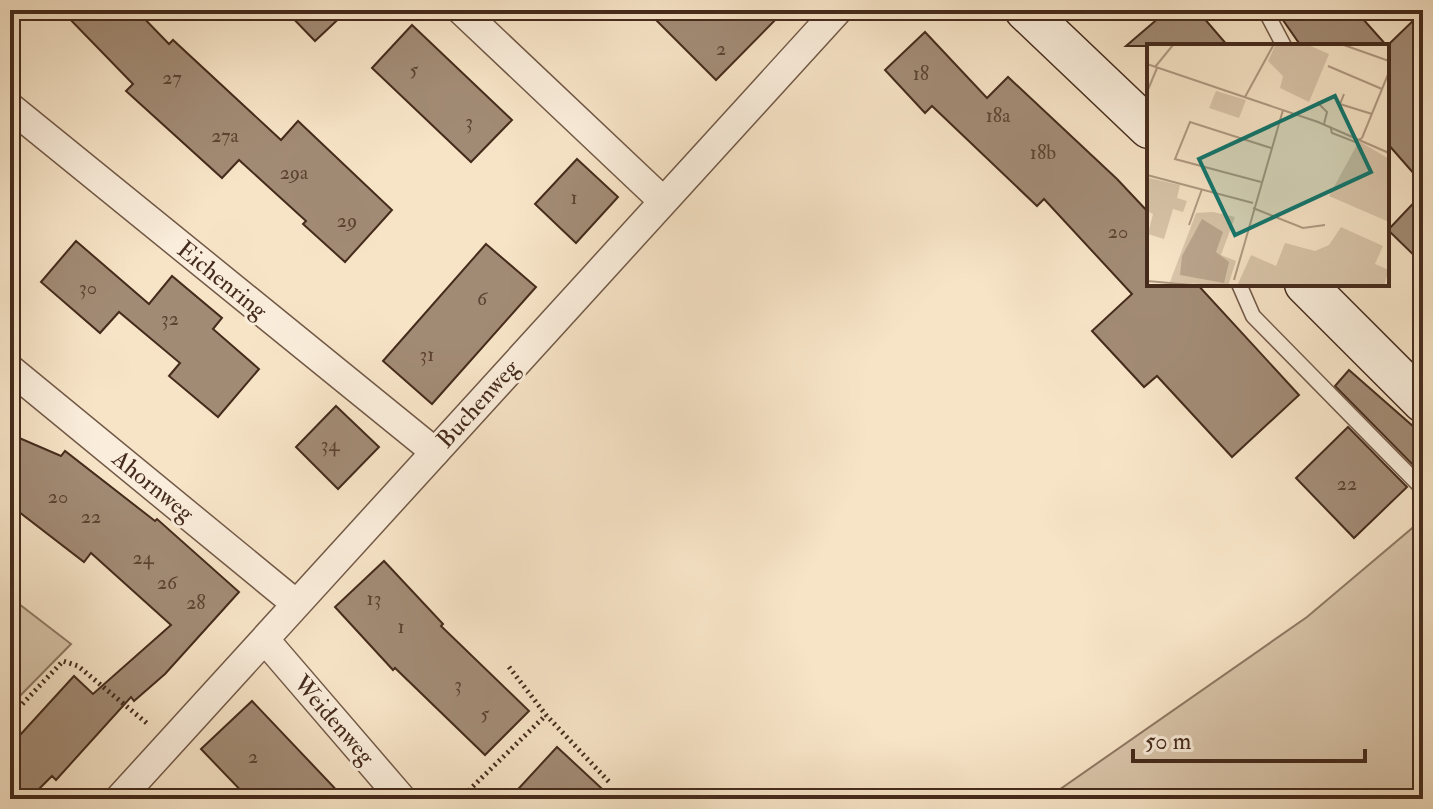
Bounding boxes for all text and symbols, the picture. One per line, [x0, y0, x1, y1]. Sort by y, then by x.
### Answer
house number: 2 [716, 36, 726, 61]
inset map [1147, 44, 1389, 286]
house number: 5 [410, 57, 419, 82]
house number: 18 [913, 61, 929, 86]
house number: 27 [162, 65, 182, 90]
house number: 18a [986, 103, 1011, 128]
house number: 3 [465, 109, 473, 134]
house number: 27a [211, 123, 240, 148]
house number: 18b [1030, 140, 1056, 165]
house number: 29a [280, 160, 309, 185]
house number: 1 [570, 185, 578, 210]
house number: 29 [337, 208, 357, 233]
house number: 20 [1108, 219, 1128, 244]
street label: Eichenring [170, 234, 275, 327]
house number: 30 [79, 275, 97, 300]
house number: 6 [477, 286, 488, 311]
house number: 32 [161, 306, 179, 331]
house number: 31 [420, 342, 434, 367]
street label: Buchenweg [430, 352, 527, 455]
house number: 34 [321, 432, 340, 457]
street label: Ahornweg [105, 443, 201, 529]
house number: 22 [1337, 471, 1357, 496]
house number: 20 [48, 484, 68, 509]
house number: 22 [81, 504, 101, 529]
house number: 24 [133, 545, 155, 570]
house number: 26 [157, 570, 178, 595]
house number: 13 [367, 586, 381, 611]
house number: 28 [186, 590, 206, 615]
house number: 1 [397, 614, 405, 639]
street label: Weidenweg [286, 668, 382, 772]
house number: 3 [454, 672, 462, 697]
house number: 5 [481, 701, 490, 726]
scale bar [1133, 713, 1365, 763]
text: 50 m [1145, 726, 1192, 757]
house number: 2 [248, 744, 258, 769]

